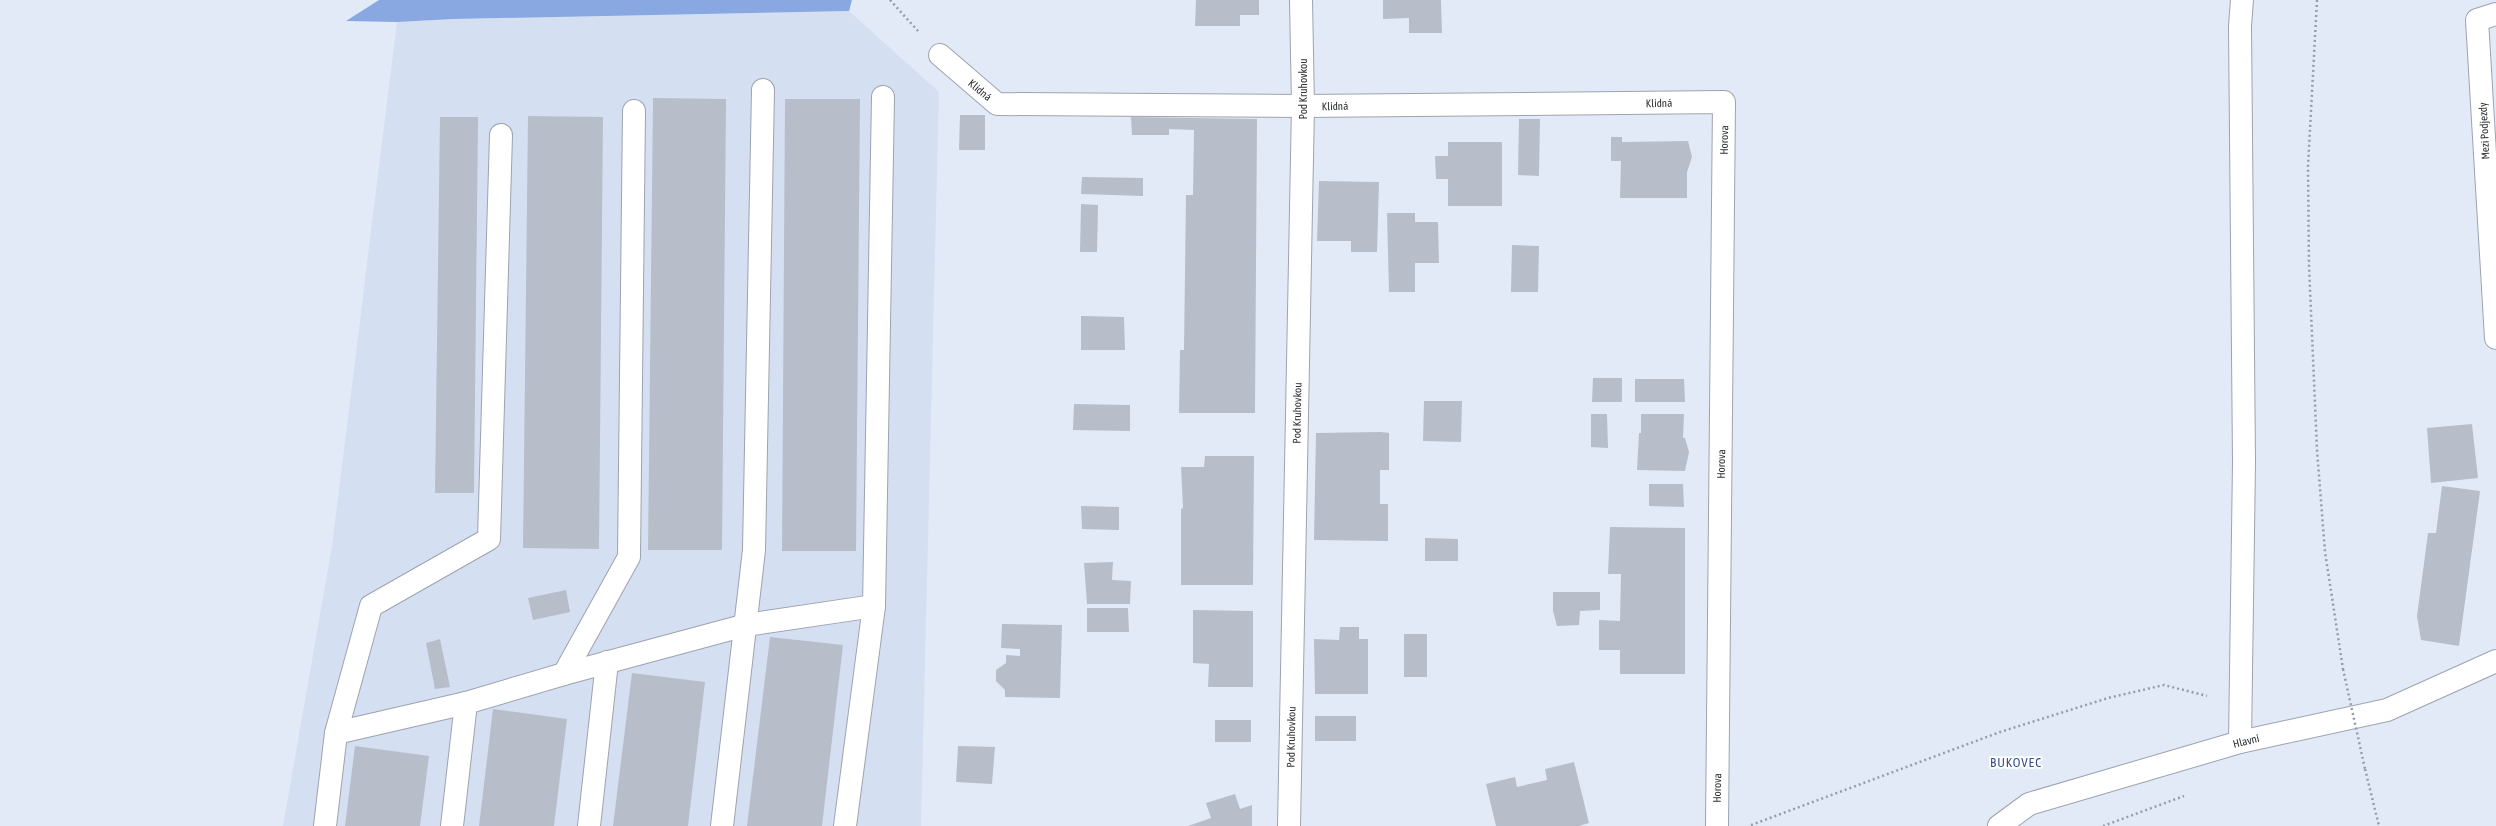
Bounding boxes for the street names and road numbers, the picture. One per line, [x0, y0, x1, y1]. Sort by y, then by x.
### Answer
street label: Pod Kruhovkou [1297, 58, 1309, 120]
street label: Klidná [966, 77, 994, 103]
street label: Klidná [1646, 97, 1672, 109]
street label: Klidná [1322, 100, 1348, 112]
street label: Mezi Podjezdy [2476, 102, 2491, 160]
street label: Horova [1718, 125, 1730, 155]
street label: Pod Kruhovkou [1290, 382, 1304, 444]
street label: Horova [1715, 449, 1727, 479]
street label: Pod Kruhovkou [1284, 706, 1298, 768]
street label: Hlavní [2232, 732, 2261, 750]
street label: Horova [1711, 773, 1723, 803]

